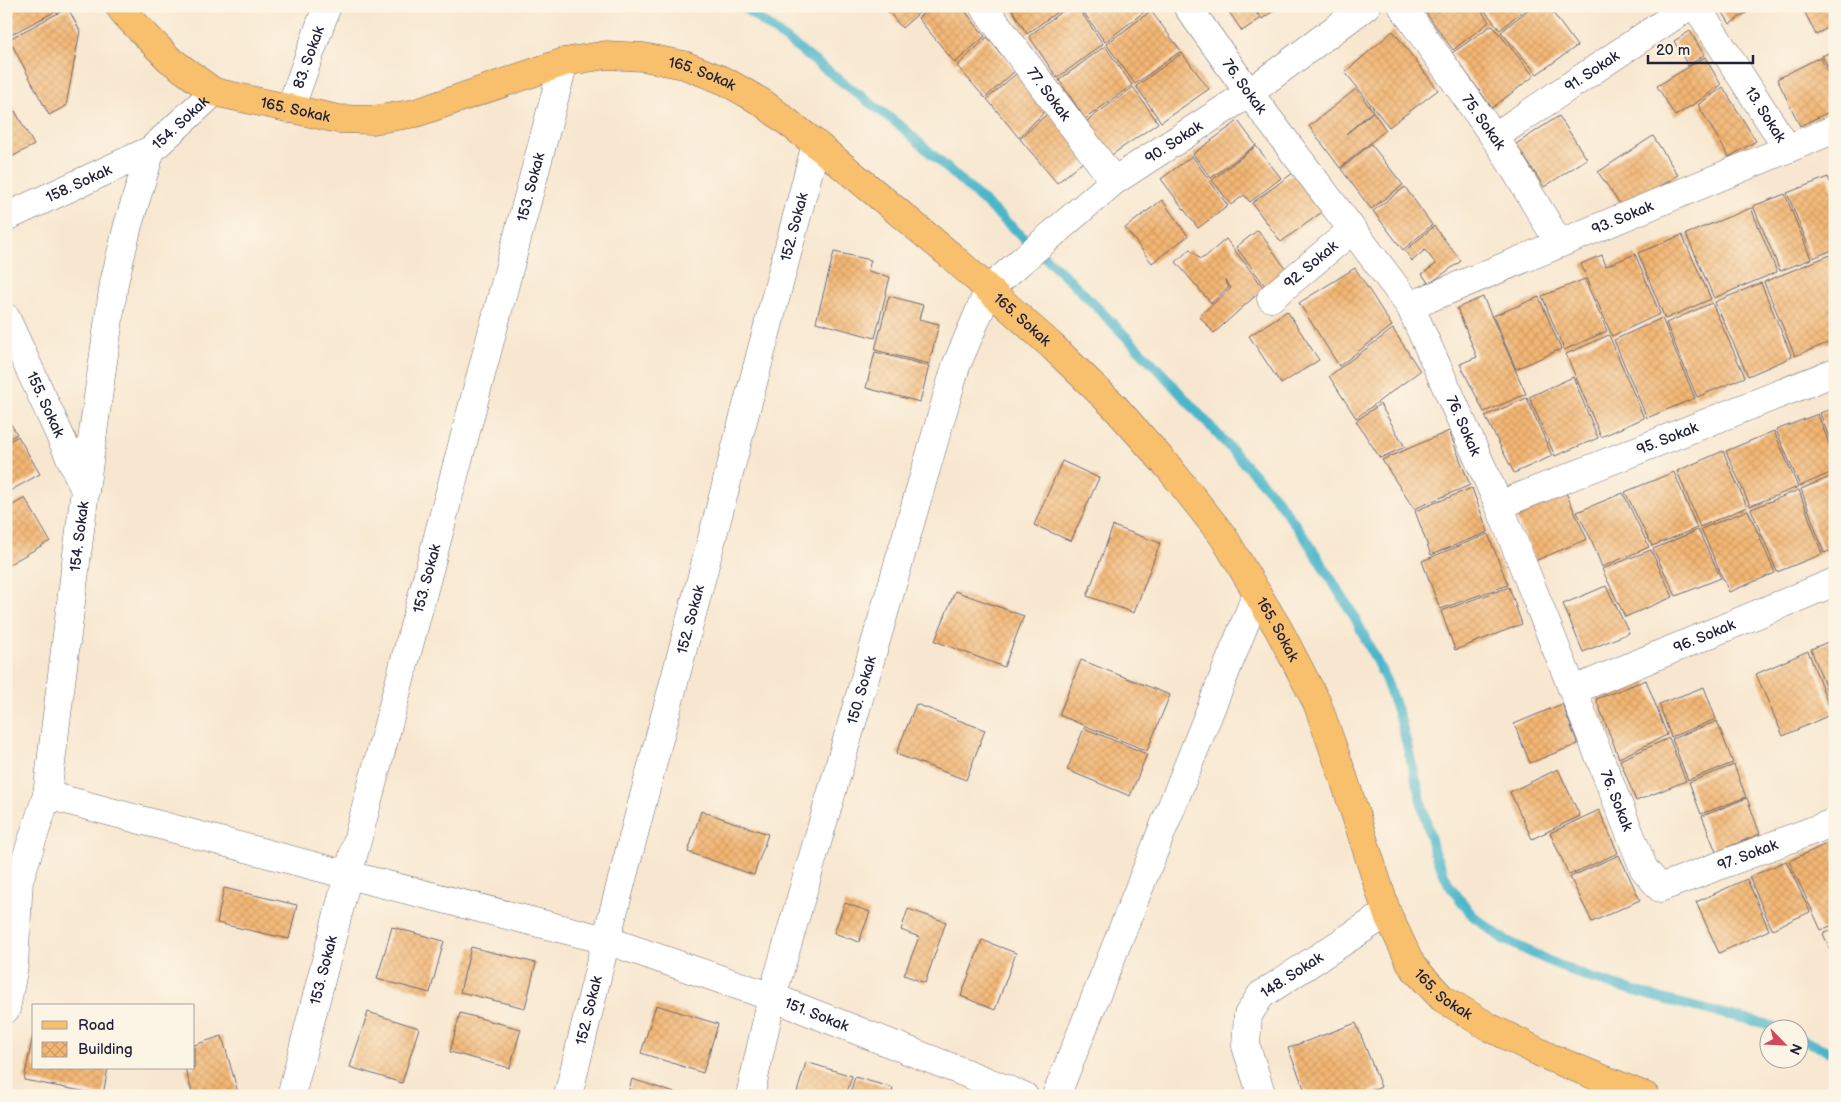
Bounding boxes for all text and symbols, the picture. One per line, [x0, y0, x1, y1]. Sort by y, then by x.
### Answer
street label: 83. Sokak [289, 23, 329, 91]
scale bar [1648, 32, 1754, 64]
text: 20 m [1656, 41, 1690, 60]
street label: 91. Sokak [1561, 46, 1624, 97]
street label: 165. Sokak [667, 53, 740, 96]
street label: 76. Sokak [1218, 55, 1271, 119]
street label: 77. Sokak [1022, 64, 1075, 125]
street label: 13. Sokak [1740, 84, 1790, 147]
street label: 75. Sokak [1457, 91, 1510, 154]
street label: 154. Sokak [148, 92, 214, 154]
street label: 165. Sokak [259, 93, 333, 127]
street label: 90. Sokak [1142, 116, 1207, 168]
street label: 153. Sokak [513, 150, 550, 224]
street label: 158. Sokak [43, 160, 115, 207]
street label: 152. Sokak [776, 190, 813, 264]
street label: 93. Sokak [1589, 196, 1657, 239]
street label: 92. Sokak [1280, 236, 1343, 293]
street label: 165. Sokak [989, 289, 1055, 351]
street label: 155. Sokak [22, 369, 69, 441]
street label: 76. Sokak [1441, 393, 1485, 460]
street label: 95. Sokak [1634, 418, 1702, 460]
street label: 154. Sokak [66, 499, 94, 573]
street label: 153. Sokak [409, 541, 446, 615]
street label: 152. Sokak [673, 582, 709, 656]
street label: 165. Sokak [1252, 594, 1303, 666]
street label: 96. Sokak [1671, 615, 1739, 658]
street label: 150. Sokak [843, 653, 881, 727]
street label: 76. Sokak [1596, 768, 1637, 835]
street label: 97. Sokak [1715, 835, 1781, 876]
street label: 153. Sokak [306, 933, 342, 1007]
street label: 148. Sokak [1257, 948, 1327, 1003]
street label: 165. Sokak [1410, 965, 1476, 1025]
street label: 152. Sokak [572, 973, 607, 1047]
street label: 151. Sokak [782, 994, 852, 1036]
legend [32, 1004, 195, 1070]
text: Road [78, 1016, 114, 1035]
north arrow [1758, 1020, 1808, 1070]
text: Building [78, 1040, 133, 1059]
text: N [1786, 1041, 1805, 1057]

